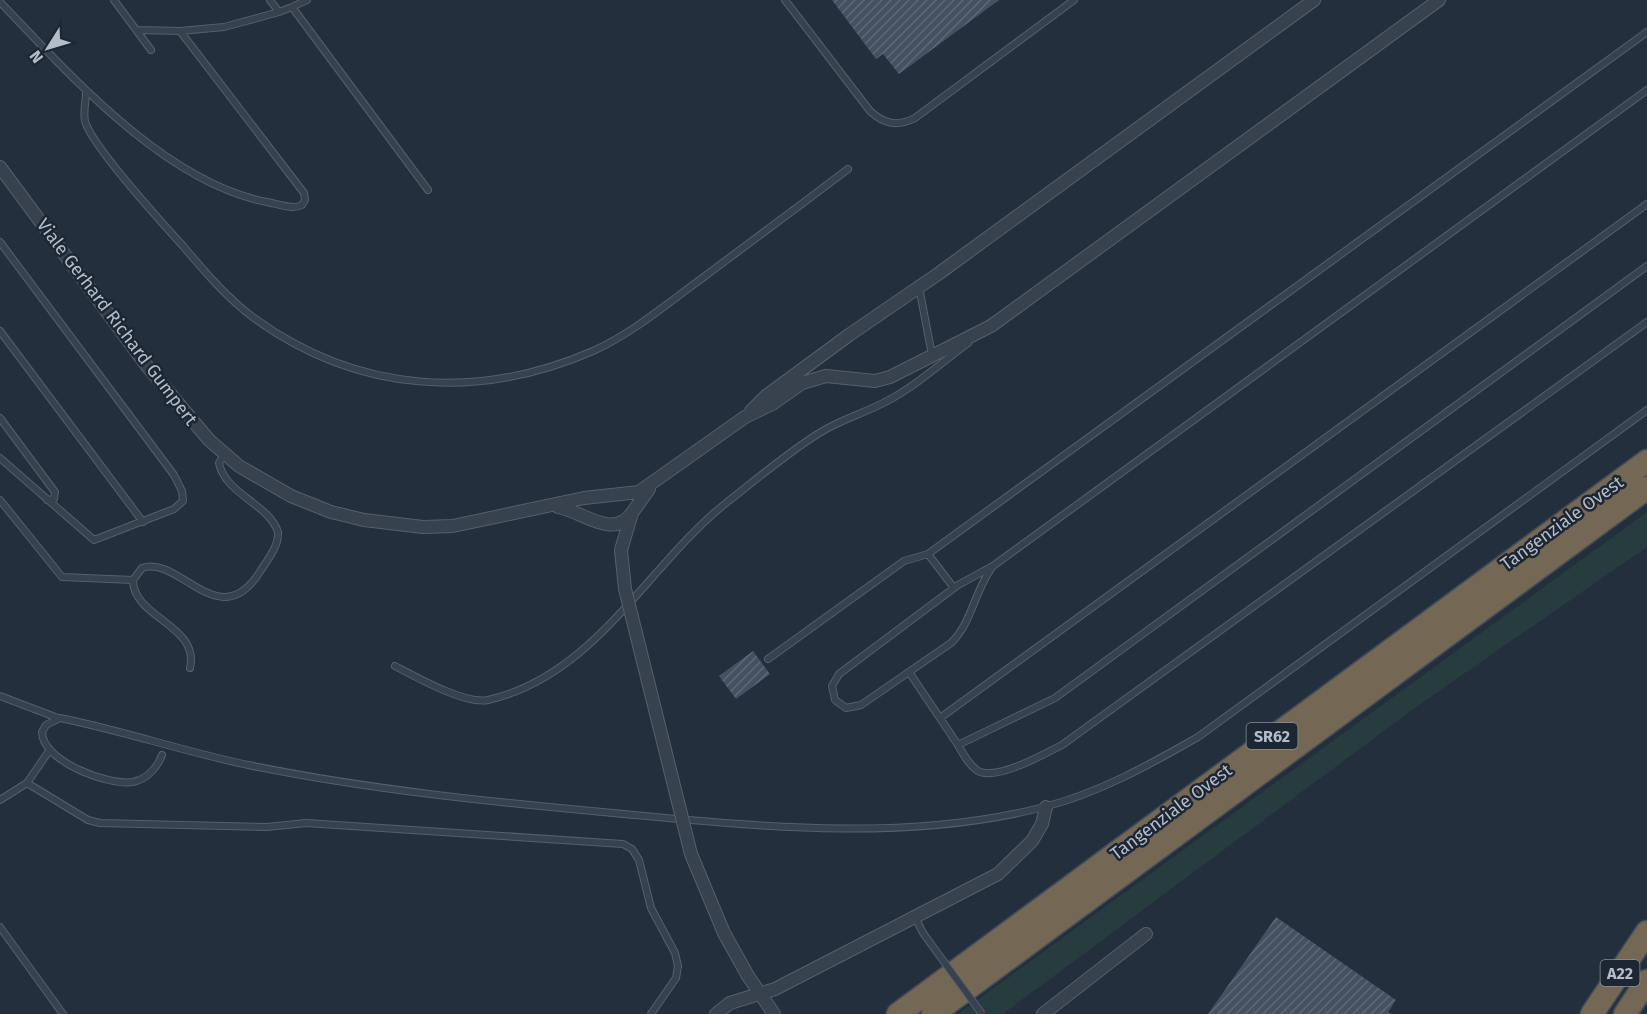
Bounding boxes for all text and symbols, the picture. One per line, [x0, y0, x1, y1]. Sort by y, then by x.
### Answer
north arrow [18, 18, 78, 78]
text: N [26, 47, 47, 67]
street label: Viale Gerhard Richard Gumpert [32, 214, 202, 430]
street label: Tangenziale Ovest [1496, 471, 1628, 575]
road number: SR62 [1246, 723, 1298, 749]
street label: Tangenziale Ovest [1106, 759, 1236, 865]
road number: A22 [1600, 960, 1640, 986]

